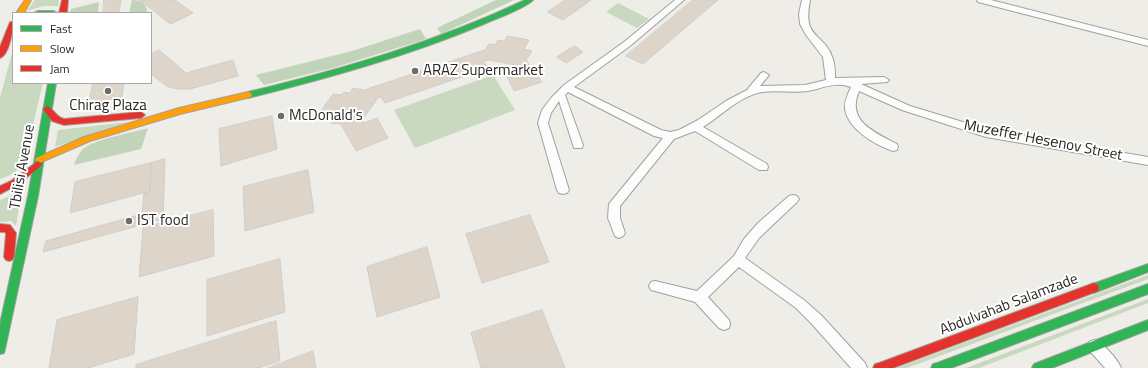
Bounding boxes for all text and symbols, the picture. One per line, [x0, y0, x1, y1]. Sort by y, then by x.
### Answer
legend [12, 12, 152, 84]
text: Fast [50, 19, 72, 38]
text: Slow [50, 39, 75, 58]
text: Jam [50, 59, 70, 78]
place label: ARAZ Supermarket [423, 62, 543, 80]
marker: ARAZ Supermarket [410, 66, 420, 76]
marker: Chirag Plaza [103, 86, 113, 96]
place label: Chirag Plaza [69, 97, 147, 115]
place label: McDonald's [289, 107, 363, 125]
marker: McDonald's [276, 111, 286, 121]
street label: Muzеffеr Hеsеnov Street [962, 117, 1124, 165]
street label: Tbilisi Avenue [7, 123, 39, 211]
place label: IST food [137, 212, 189, 230]
marker: IST food [124, 216, 134, 226]
street label: Abdulvahab Salamzade [937, 270, 1081, 340]

